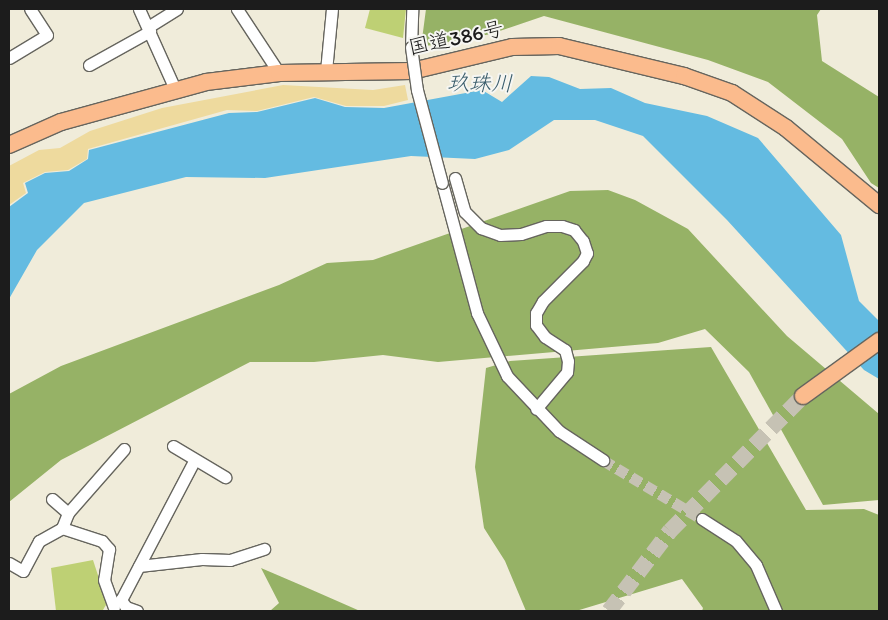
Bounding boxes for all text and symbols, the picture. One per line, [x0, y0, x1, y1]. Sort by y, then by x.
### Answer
street label: 国道386号 [406, 16, 506, 60]
water label: 玖珠川 [447, 69, 513, 97]

